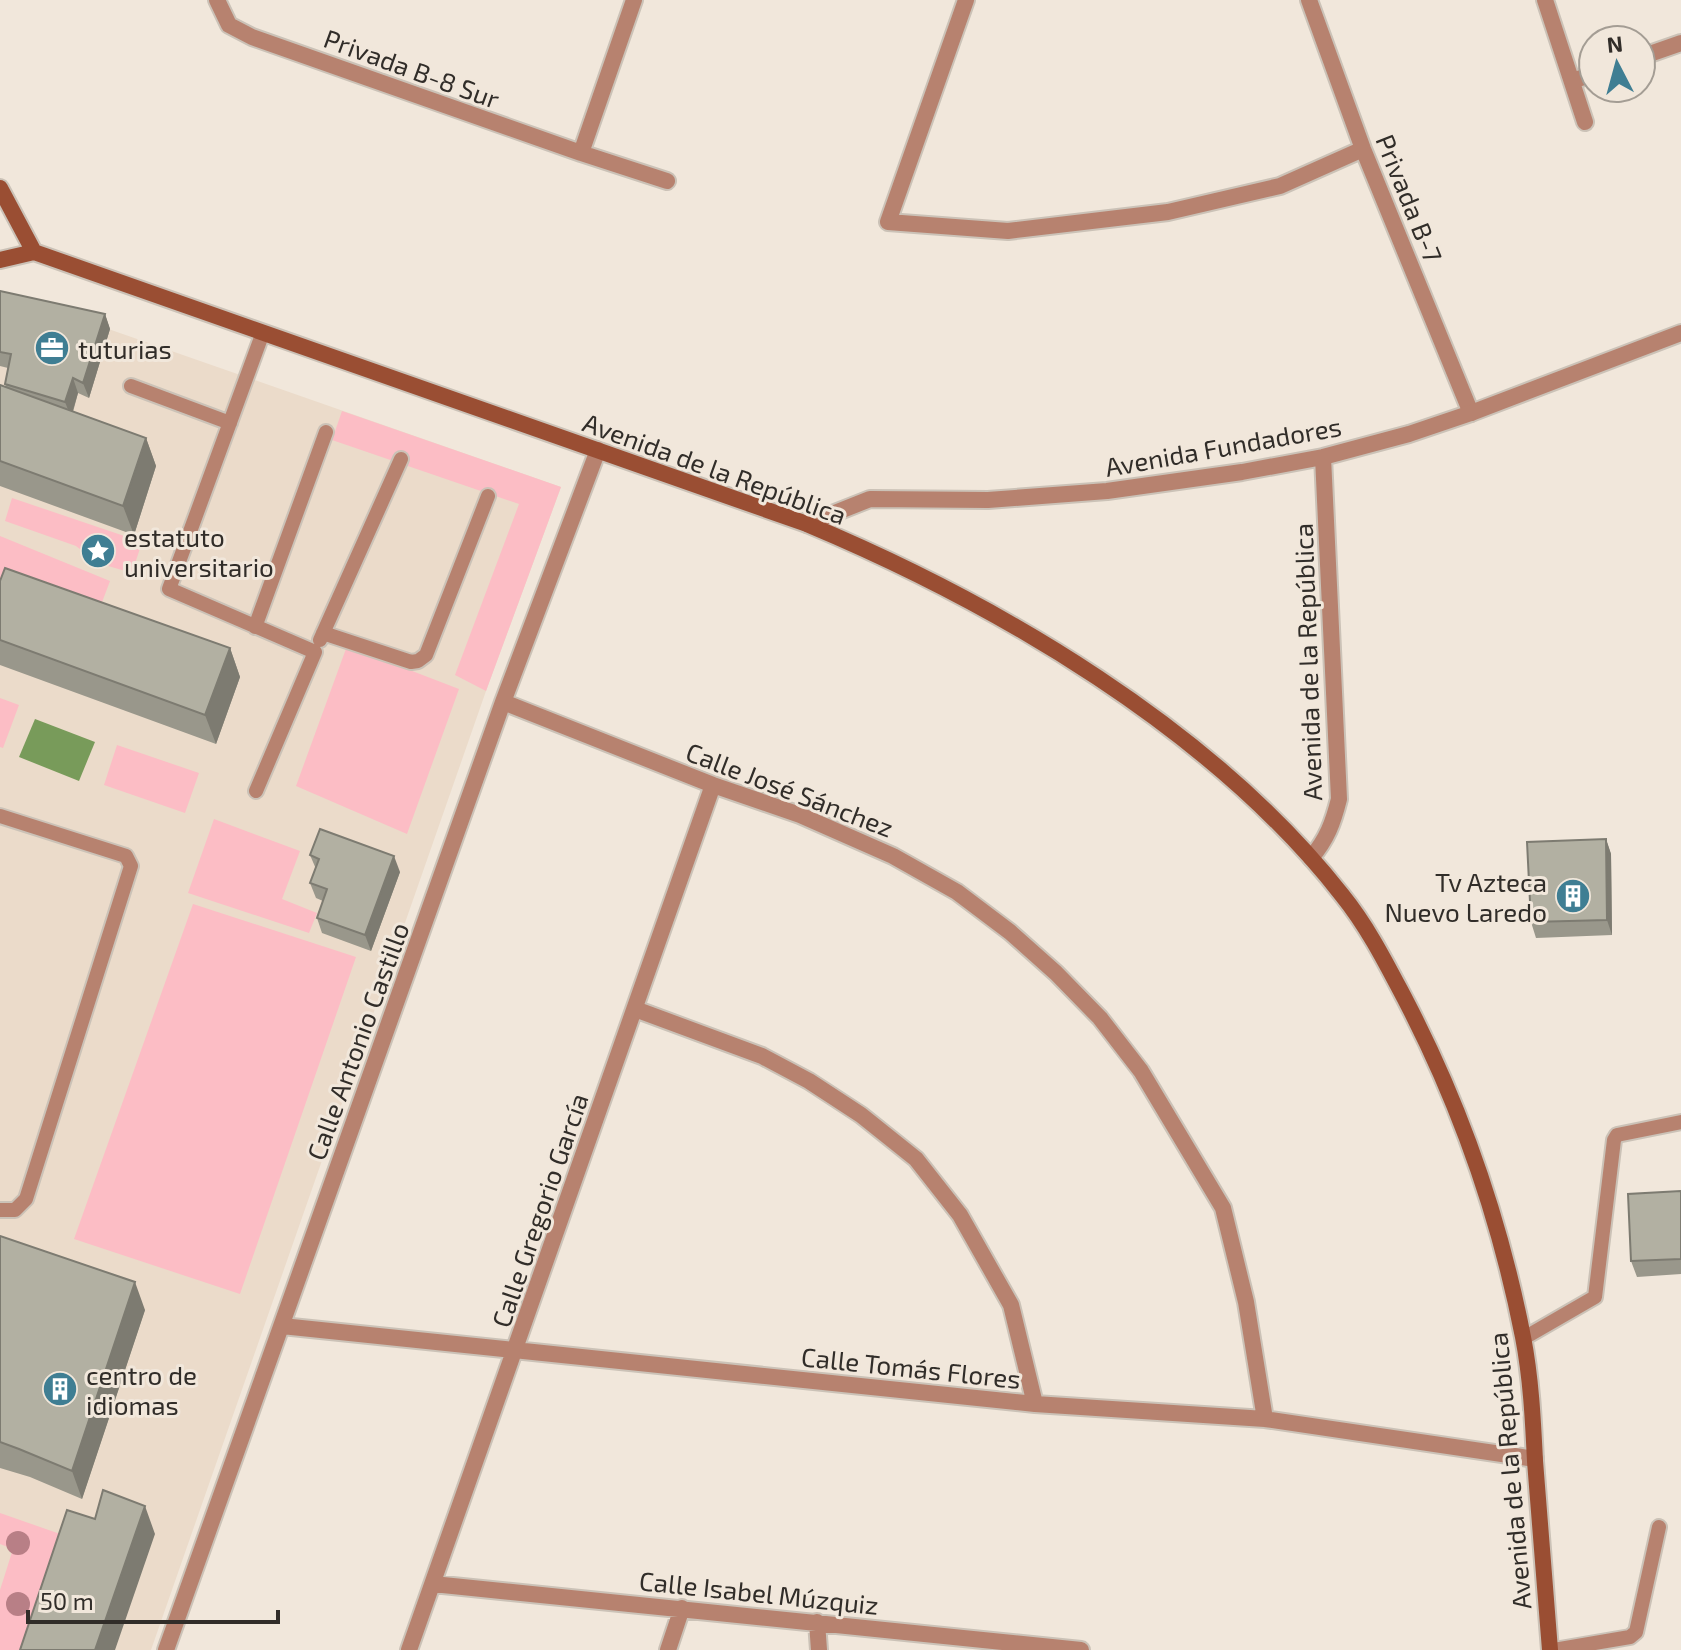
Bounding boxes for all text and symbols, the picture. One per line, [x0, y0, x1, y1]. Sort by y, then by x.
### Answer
street label: Privada B-8 Sur [320, 22, 504, 114]
north arrow [1577, 24, 1657, 104]
text: N [1606, 29, 1624, 57]
street label: Privada B-7 [1370, 130, 1450, 266]
office icon: tuturias [33, 329, 71, 367]
place label: tuturias [78, 333, 172, 364]
street label: Avenida de la República [579, 406, 851, 530]
street label: Avenida Fundadores [1102, 410, 1344, 482]
place label: estatuto universitario [124, 521, 274, 582]
street label: Avenida de la República [1287, 523, 1327, 801]
place icon: estatuto universitario [79, 532, 117, 570]
street label: Calle José Sánchez [682, 735, 898, 843]
place label: Tv Azteca Nuevo Laredo [1384, 866, 1547, 927]
building icon: Tv Azteca Nuevo Laredo [1554, 877, 1592, 915]
street label: Calle Antonio Castillo [300, 918, 414, 1164]
street label: Calle Gregorio García [484, 1089, 594, 1331]
street label: Avenida de la República [1481, 1331, 1537, 1611]
street label: Calle Tomás Flores [800, 1340, 1022, 1394]
place label: centro de idiomas [86, 1359, 197, 1420]
building icon: centro de idiomas [41, 1370, 79, 1408]
street label: Calle Isabel Múzquiz [638, 1564, 880, 1620]
scale bar [28, 1574, 278, 1624]
text: 50 m [40, 1586, 94, 1615]

